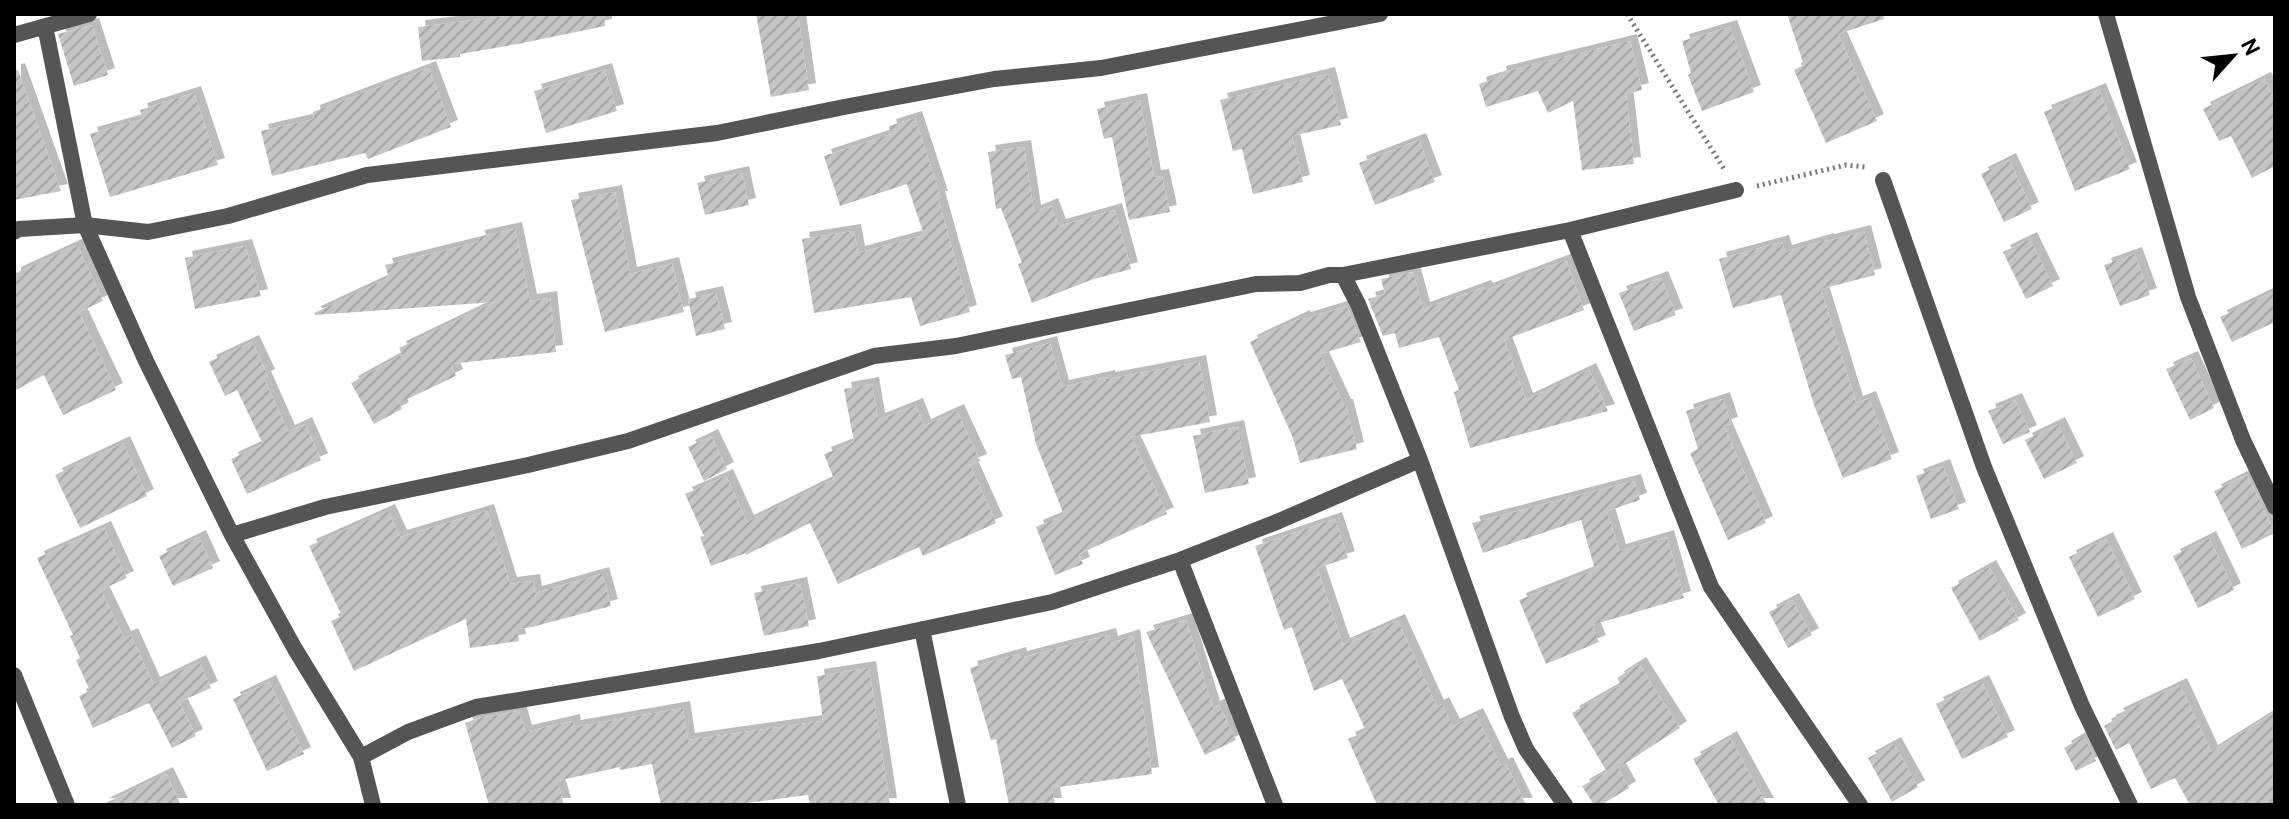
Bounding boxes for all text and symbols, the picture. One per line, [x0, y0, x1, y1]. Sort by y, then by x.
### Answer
north arrow [2193, 16, 2273, 96]
text: N [2235, 34, 2266, 60]

